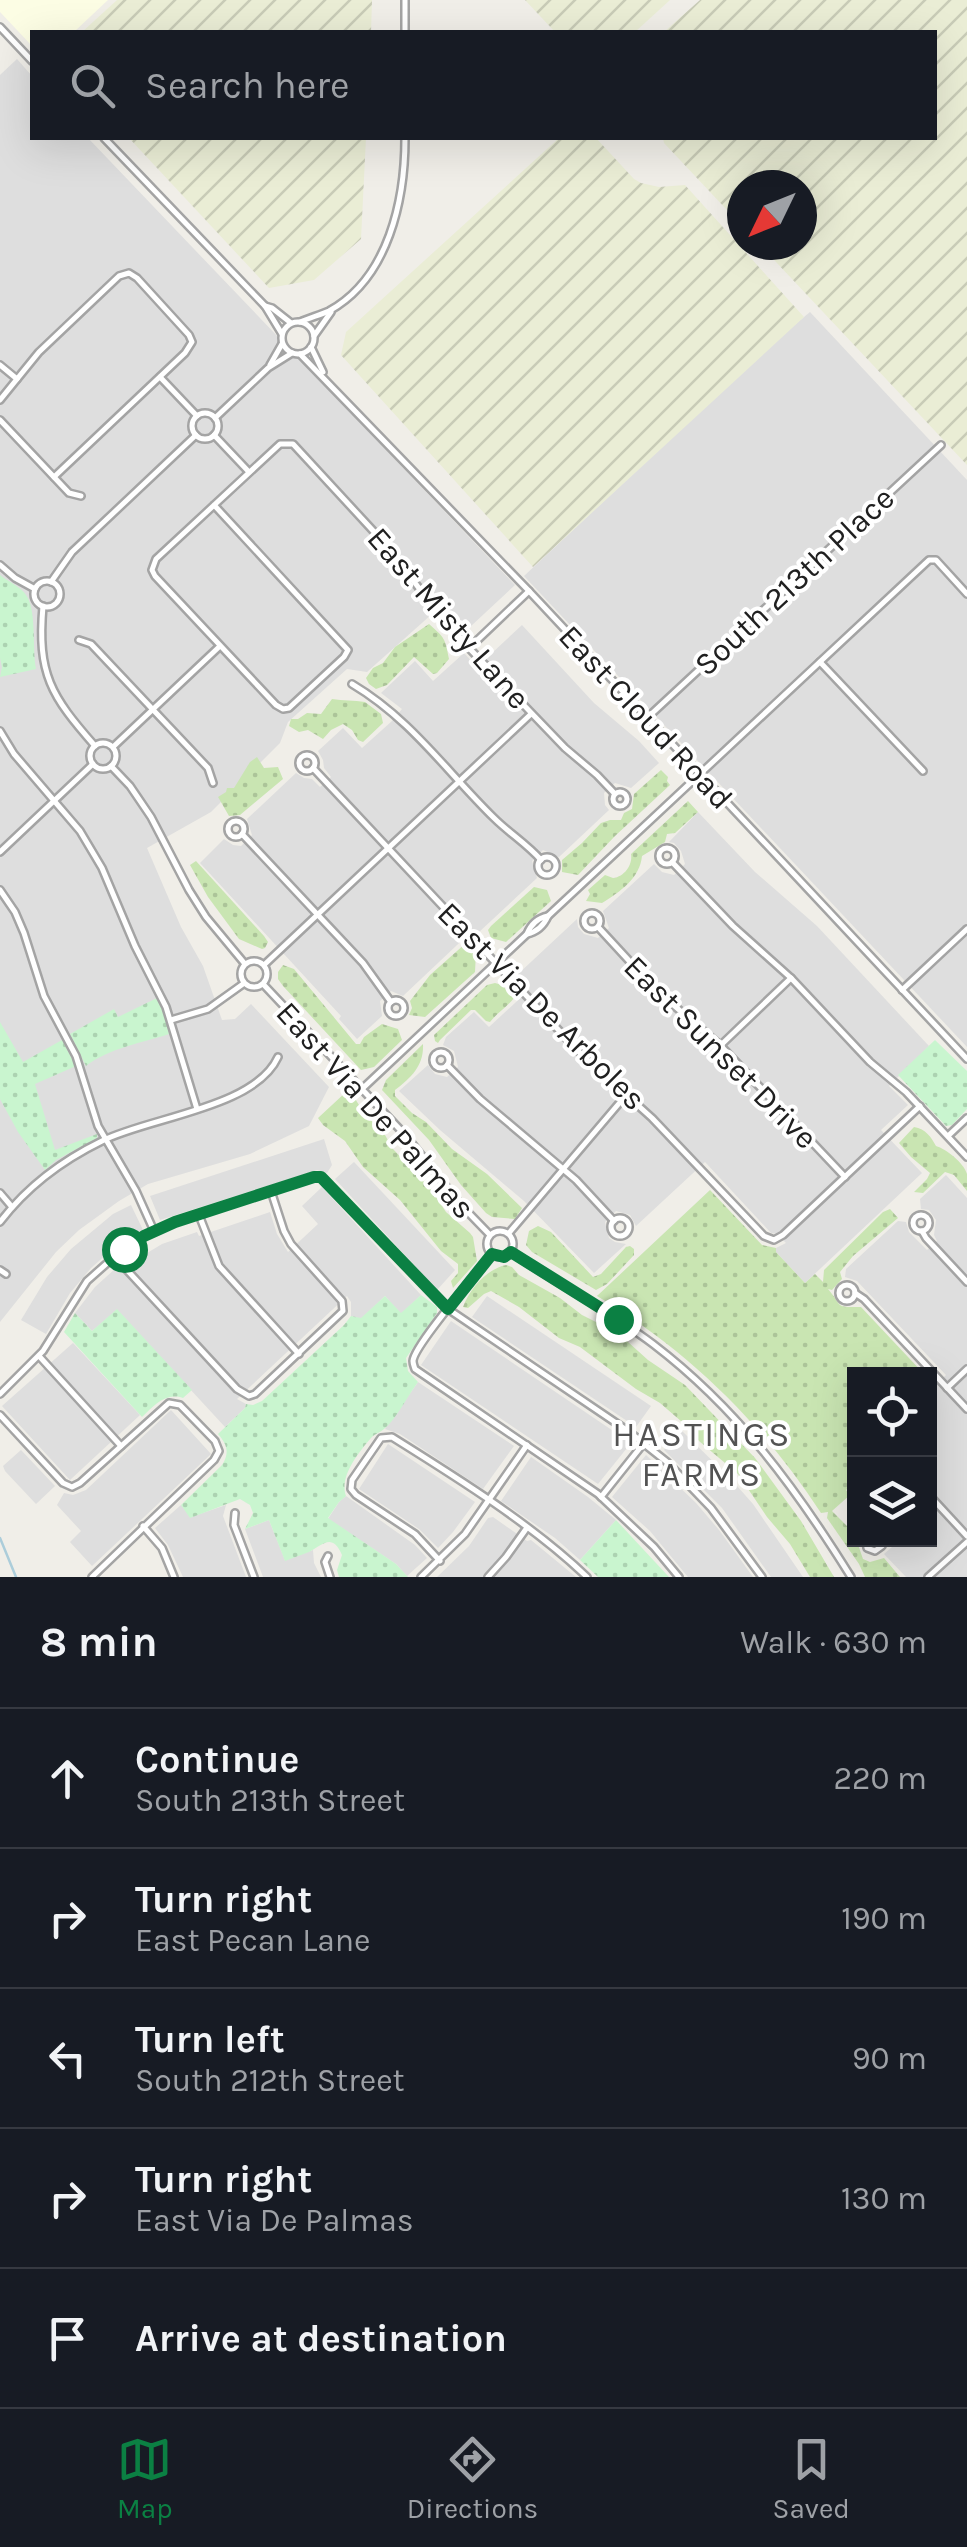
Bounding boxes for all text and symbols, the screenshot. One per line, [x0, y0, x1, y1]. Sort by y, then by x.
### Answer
search box [30, 30, 937, 140]
icon: search [65, 58, 120, 113]
text: Search here [145, 63, 349, 108]
north arrow [727, 170, 817, 260]
street label: South 213th Place [687, 479, 902, 683]
street label: East Misty Lane [360, 520, 537, 717]
street label: East Cloud Road [551, 618, 740, 817]
street label: East Via De Arboles [430, 895, 653, 1118]
street label: East Sunset Drive [616, 948, 825, 1157]
street label: East Via De Palmas [269, 994, 483, 1226]
route start [102, 1227, 148, 1273]
route end [596, 1297, 642, 1343]
map controls [847, 1367, 937, 1547]
button: locate [847, 1367, 937, 1457]
district label: HASTINGS FARMS [612, 1414, 792, 1495]
button: layers [847, 1457, 937, 1547]
text: 8 min [40, 1617, 158, 1667]
text: Walk · 630 m [740, 1624, 927, 1661]
text: Continue [135, 1737, 299, 1782]
icon: ahead [40, 1751, 95, 1806]
text: 220 m [833, 1760, 927, 1797]
text: South 213th Street [135, 1782, 405, 1819]
text: Turn right [135, 1877, 312, 1922]
icon: right [40, 1891, 95, 1946]
text: 190 m [841, 1900, 927, 1937]
text: East Pecan Lane [135, 1922, 371, 1959]
text: Turn left [135, 2017, 285, 2062]
icon: left [40, 2031, 95, 2086]
text: 90 m [852, 2040, 927, 2077]
text: South 212th Street [135, 2062, 405, 2099]
text: Turn right [135, 2157, 312, 2202]
icon: right [40, 2171, 95, 2226]
text: 130 m [841, 2180, 927, 2217]
text: East Via De Palmas [135, 2202, 414, 2239]
icon: arrive [40, 2311, 95, 2366]
text: Arrive at destination [135, 2316, 507, 2361]
tab: Map [117, 2432, 173, 2525]
tab: Directions [407, 2432, 538, 2525]
tab: Saved [772, 2432, 850, 2525]

